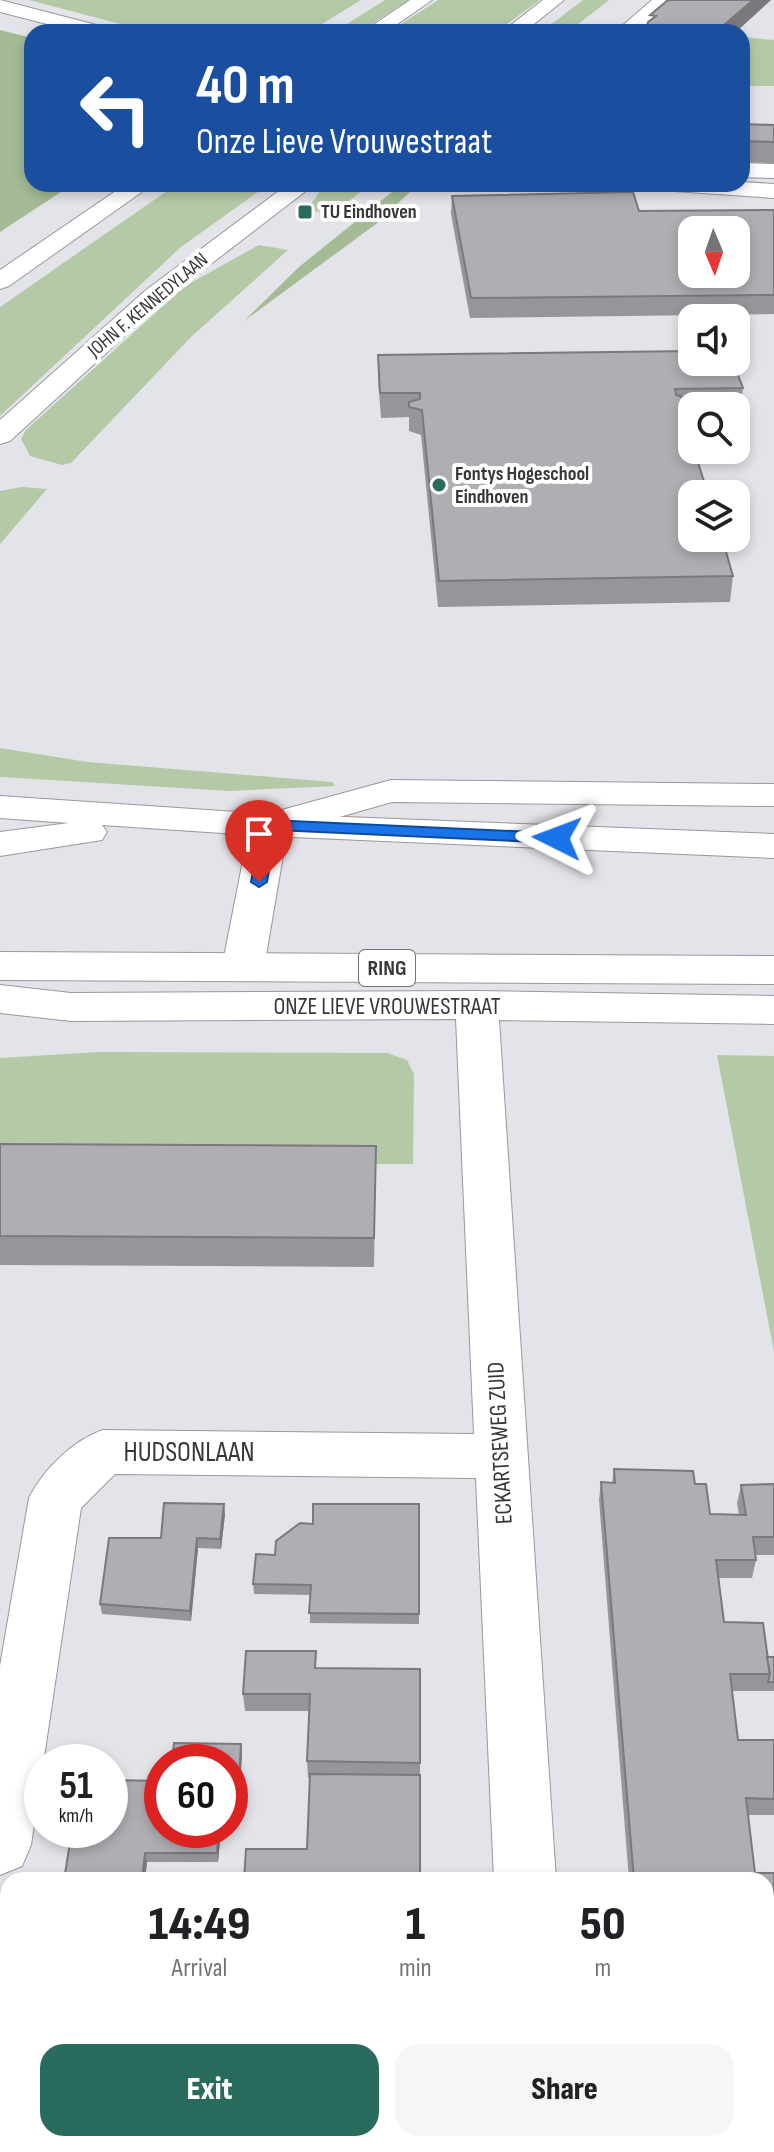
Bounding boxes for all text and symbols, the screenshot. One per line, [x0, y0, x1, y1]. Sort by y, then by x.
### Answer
text: 40 m [196, 53, 295, 120]
icon: left [64, 56, 168, 160]
text: Onze Lieve Vrouwestraat [196, 121, 492, 164]
place label: TU Eindhoven [321, 200, 417, 224]
marker: TU Eindhoven [296, 203, 314, 221]
north arrow [678, 216, 750, 288]
map controls [678, 216, 750, 552]
street label: JOHN F. KENNEDYLAAN [82, 248, 213, 363]
button: sound [678, 304, 750, 376]
button: search [678, 392, 750, 464]
place label: Fontys Hogeschool Eindhoven [455, 462, 589, 509]
marker: Fontys Hogeschool Eindhoven [430, 476, 448, 494]
button: layers [678, 480, 750, 552]
position arrow [515, 796, 599, 880]
pin [225, 800, 293, 882]
icon: arrive [237, 812, 281, 856]
road number: RING [359, 950, 415, 986]
street label: ONZE LIEVE VROUWESTRAAT [273, 992, 501, 1021]
street label: ECKARTSEWEG ZUID [481, 1361, 519, 1525]
street label: HUDSONLAAN [124, 1436, 255, 1469]
speed limit sign: 60 [144, 1744, 248, 1848]
text: 51 [59, 1762, 93, 1810]
text: km/h [59, 1804, 93, 1828]
text: 14:49 [149, 1896, 250, 1953]
text: 1 [405, 1896, 425, 1953]
text: 50 [580, 1896, 625, 1953]
text: Arrival [172, 1953, 227, 1984]
text: min [399, 1953, 432, 1984]
text: m [594, 1953, 611, 1984]
button: Exit [40, 2044, 379, 2136]
button: Share [395, 2044, 734, 2136]

